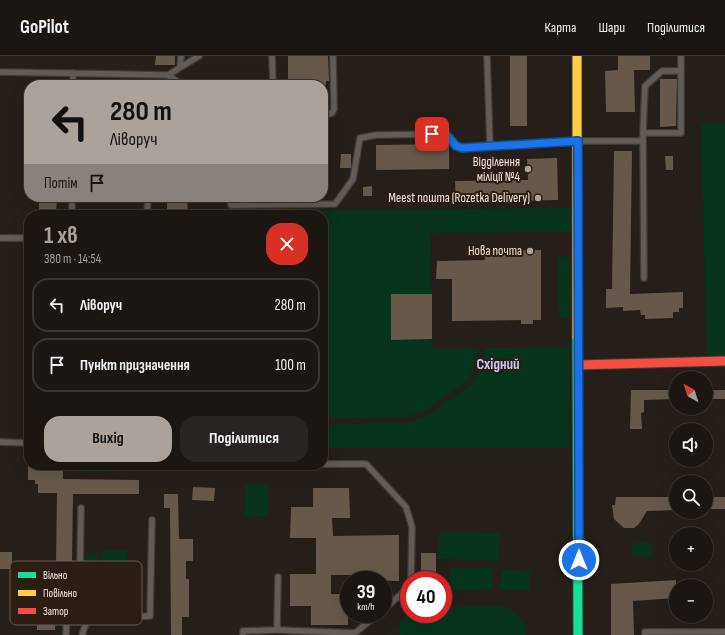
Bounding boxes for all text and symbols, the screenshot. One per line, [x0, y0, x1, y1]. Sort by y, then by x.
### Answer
text: GoPilot [20, 16, 69, 39]
text: Карта [545, 19, 576, 36]
text: Шари [598, 19, 625, 36]
text: Поділитися [647, 19, 705, 36]
text: 280 m [110, 95, 172, 128]
icon: left [44, 96, 96, 148]
pin [415, 117, 449, 151]
icon: arrive [421, 123, 443, 145]
text: Ліворуч [110, 129, 157, 150]
place label: Відділення міліції №4 [473, 154, 521, 185]
marker: Відділення міліції №4 [523, 164, 533, 174]
icon: arrive [86, 172, 108, 194]
text: Потім [44, 174, 78, 193]
place label: Meest пошта (Rozetka Delivery) [388, 190, 530, 206]
marker: Meest пошта (Rozetka Delivery) [533, 193, 543, 203]
text: 1 хв [44, 221, 78, 250]
button: close [266, 223, 308, 265]
place label: Нова почта [468, 243, 522, 259]
marker: Нова почта [525, 246, 535, 256]
text: 380 m · 14:54 [44, 251, 101, 267]
icon: left [46, 294, 68, 316]
text: Ліворуч [80, 296, 122, 315]
text: 280 m [275, 296, 306, 315]
icon: arrive [46, 354, 68, 376]
district label: Східний [476, 355, 520, 374]
text: Пункт призначення [80, 356, 190, 375]
text: 100 m [275, 356, 306, 375]
north arrow [669, 371, 713, 415]
map controls [669, 371, 713, 623]
button: Вихід [44, 416, 172, 462]
button: Поділитися [180, 416, 308, 462]
button: sound [669, 423, 713, 467]
button: search [669, 475, 713, 519]
button: + [669, 527, 713, 571]
position arrow [558, 539, 600, 581]
legend [10, 561, 142, 625]
text: Вільно [43, 569, 68, 582]
speed limit sign: 40 [400, 571, 452, 623]
button: − [669, 579, 713, 623]
text: 39 [357, 580, 375, 604]
text: Повільно [43, 587, 77, 600]
text: km/h [357, 601, 375, 613]
text: Затор [43, 605, 68, 618]

